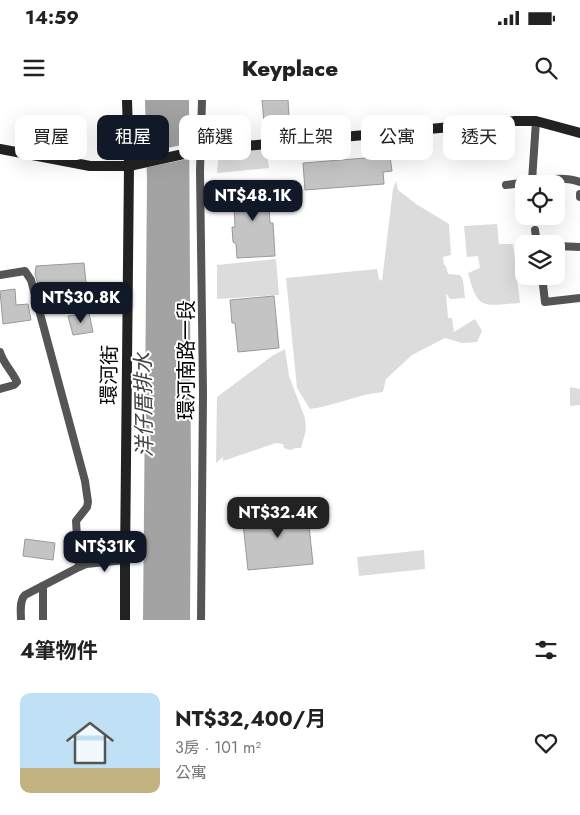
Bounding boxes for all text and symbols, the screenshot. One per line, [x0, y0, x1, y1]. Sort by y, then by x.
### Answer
text: 14:59 [25, 4, 79, 31]
text: Keyplace [242, 52, 338, 84]
icon: menu [20, 54, 48, 82]
icon: search [532, 54, 560, 82]
chip: 買屋 [15, 115, 87, 160]
chip: 租屋 [97, 115, 169, 160]
chip: 篩選 [179, 115, 251, 160]
chip: 新上架 [261, 115, 351, 160]
chip: 公寓 [361, 115, 433, 160]
chip: 透天 [443, 115, 515, 160]
map controls [515, 175, 565, 285]
button: locate [515, 175, 565, 225]
pin: NT$48.1K [201, 180, 305, 222]
text: NT$48.1K [214, 184, 292, 207]
button: layers [515, 235, 565, 285]
pin: NT$30.8K [29, 282, 133, 324]
text: NT$30.8K [42, 286, 120, 309]
street label: 環河南路一段 [172, 300, 201, 420]
street label: 環河街 [94, 345, 125, 405]
water label: 洋仔厝排水 [128, 351, 160, 458]
pin: NT$32.4K [226, 496, 330, 539]
text: NT$32.4K [238, 501, 318, 524]
pin: NT$31K [64, 530, 146, 573]
text: NT$31K [75, 535, 135, 558]
text: 4筆物件 [20, 636, 98, 666]
icon: filters [532, 636, 560, 664]
text: NT$32,400/月 [175, 704, 326, 734]
icon: home [60, 713, 120, 773]
icon: heart [532, 729, 560, 757]
text: 3房 · 101 m² [175, 736, 261, 759]
text: 公寓 [175, 761, 207, 784]

